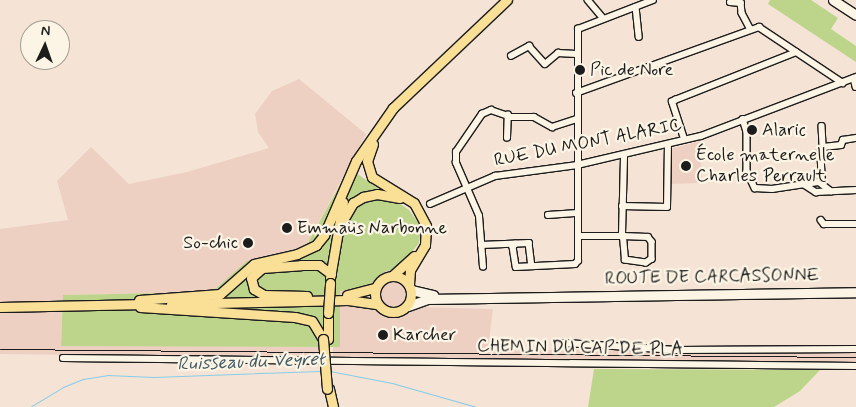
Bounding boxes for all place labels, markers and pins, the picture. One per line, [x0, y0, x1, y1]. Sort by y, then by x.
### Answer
place label: Pic de Nore [590, 59, 674, 81]
marker: Pic de Nore [574, 64, 586, 76]
place label: Alaric [762, 119, 806, 141]
marker: Alaric [746, 124, 758, 136]
place label: École maternelle Charles Perrault [696, 145, 825, 188]
marker: École maternelle Charles Perrault [680, 160, 692, 172]
place label: Emmaüs Narbonne [297, 217, 442, 239]
marker: Emmaüs Narbonne [281, 222, 293, 234]
place label: So-chic [183, 232, 238, 254]
marker: So-chic [242, 237, 254, 249]
place label: Karcher [393, 324, 456, 346]
marker: Karcher [377, 329, 389, 341]

